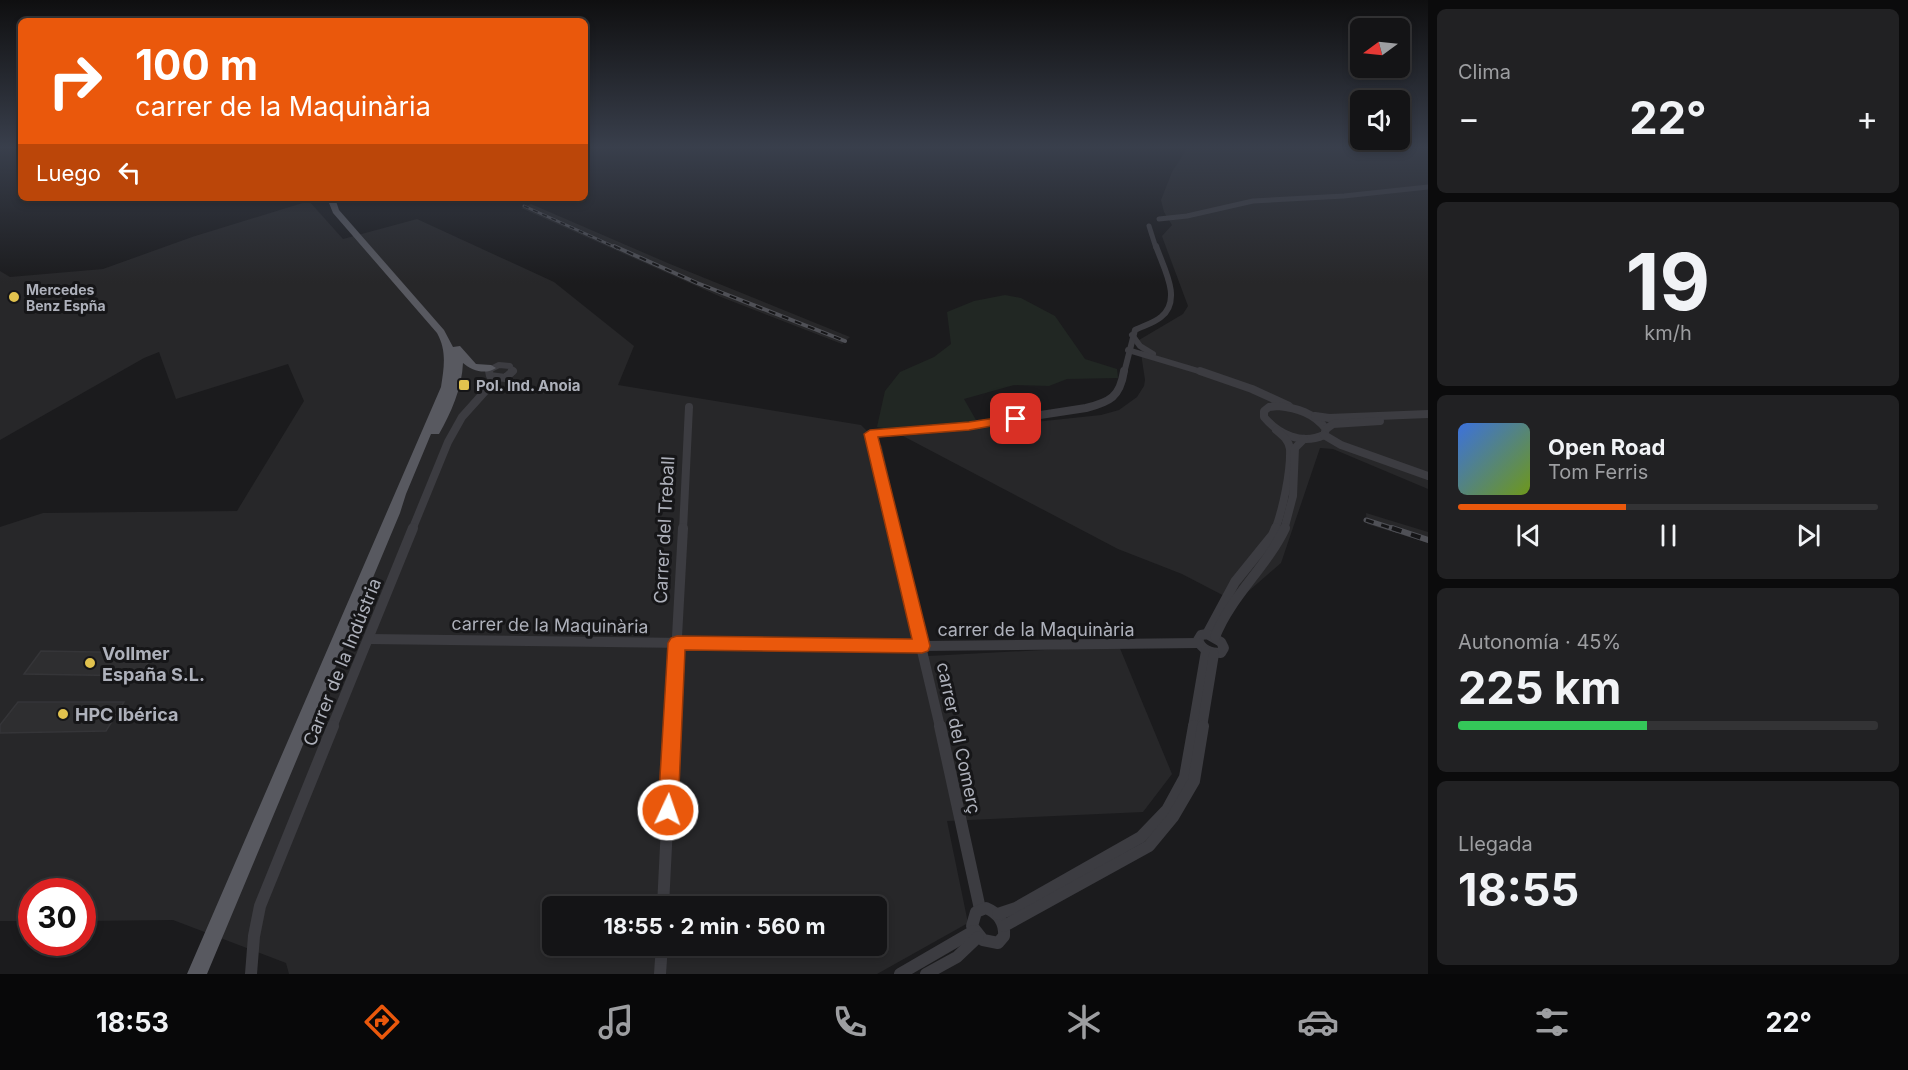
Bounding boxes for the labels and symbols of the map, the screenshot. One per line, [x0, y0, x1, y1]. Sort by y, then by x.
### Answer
north arrow [1350, 18, 1410, 78]
place label: Mercedes Benz Espña [26, 281, 106, 314]
marker: Mercedes Benz Espña [7, 290, 21, 304]
place label: Pol. Ind. Anoia [476, 376, 581, 395]
marker: Pol. Ind. Anoia [457, 378, 471, 392]
pin [990, 393, 1041, 444]
street label: Carrer del Treball [650, 456, 678, 604]
street label: Carrer de la Indústria [299, 575, 385, 749]
street label: carrer de la Maquinària [451, 613, 649, 637]
street label: carrer de la Maquinària [937, 619, 1135, 640]
place label: Vollmer España S.L. [102, 643, 205, 685]
marker: Vollmer España S.L. [83, 656, 97, 670]
street label: carrer del Comerç [933, 660, 985, 816]
place label: HPC Ibérica [75, 704, 178, 725]
marker: HPC Ibérica [56, 707, 70, 721]
position arrow [636, 778, 700, 842]
speed limit sign: 30 [18, 878, 96, 956]

